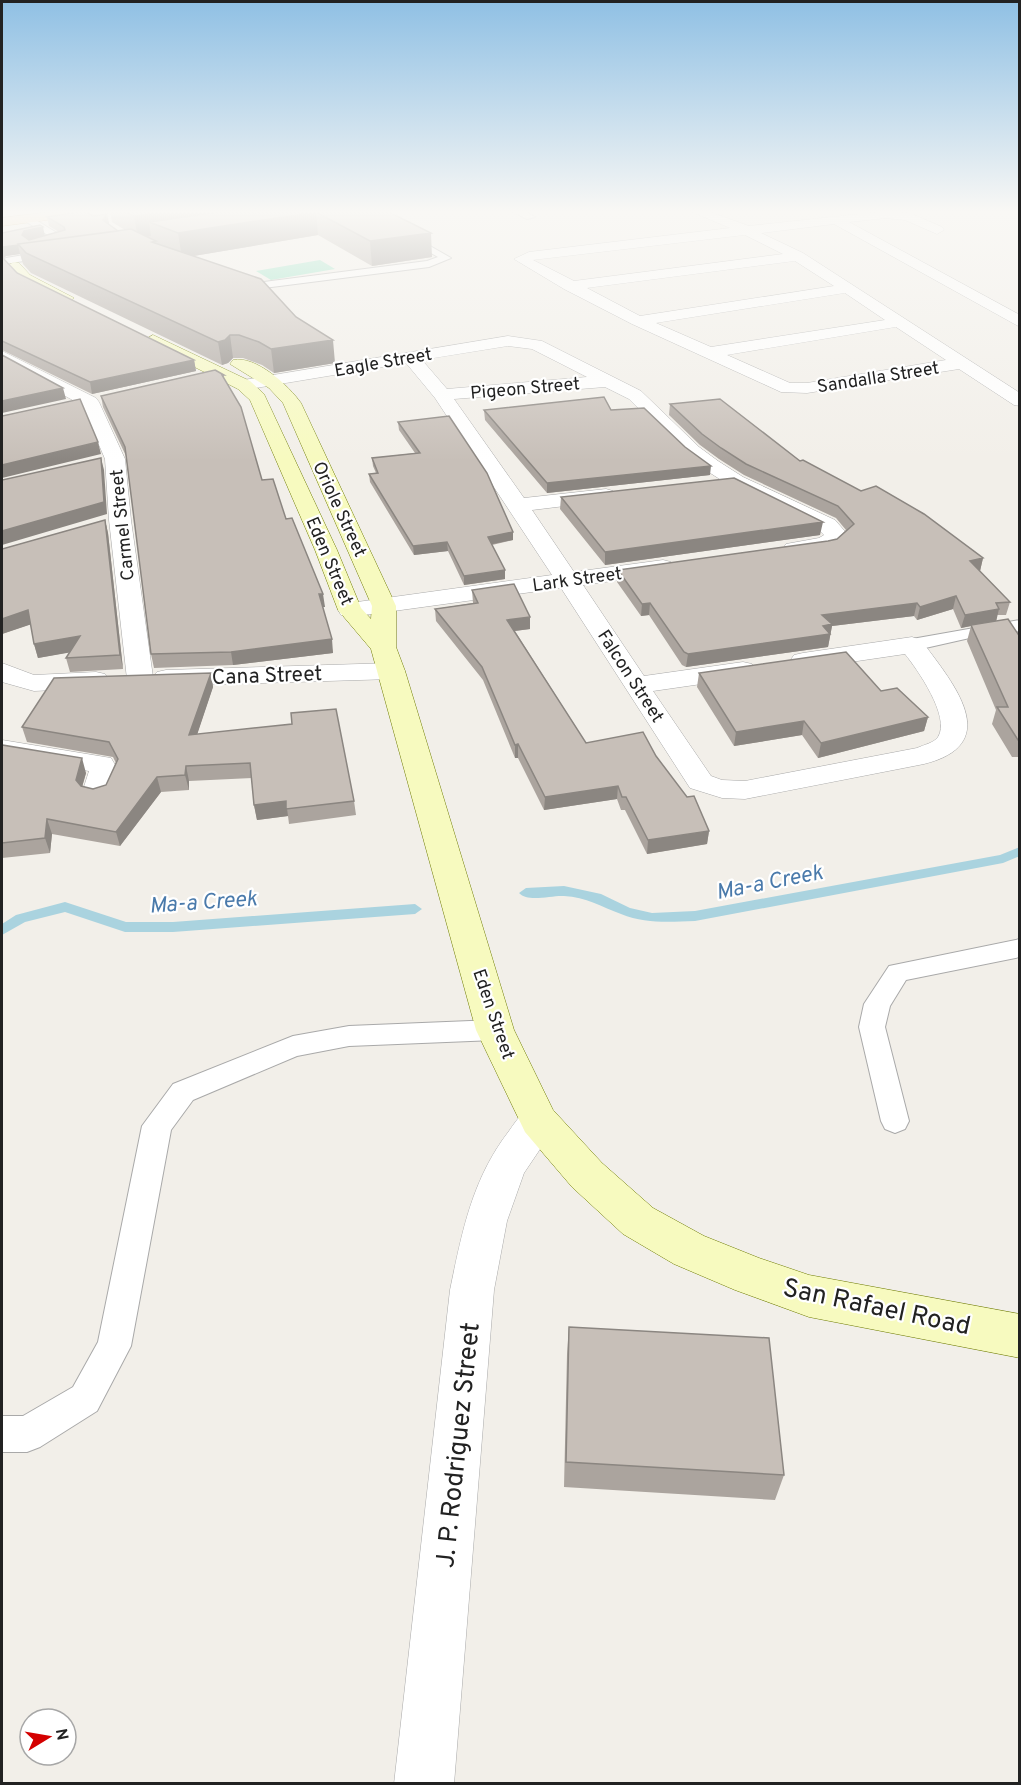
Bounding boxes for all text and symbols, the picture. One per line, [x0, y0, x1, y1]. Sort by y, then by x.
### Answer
street label: Eagle Street [333, 344, 434, 383]
street label: Sandalla Street [816, 357, 941, 399]
street label: Pigeon Street [469, 373, 581, 406]
street label: Oriole Street [306, 458, 371, 561]
street label: Carmel Street [106, 468, 141, 582]
street label: Eden Street [300, 514, 358, 609]
street label: Lark Street [531, 563, 623, 598]
street label: Falcon Street [591, 626, 668, 727]
street label: Cana Street [211, 661, 323, 692]
water label: Ma-a Creek [714, 860, 826, 907]
water label: Ma-a Creek [148, 886, 259, 921]
street label: Eden Street [466, 966, 519, 1063]
street label: San Rafael Road [780, 1272, 973, 1344]
street label: J. P. Rodriguez Street [430, 1321, 489, 1570]
north arrow [18, 1707, 78, 1767]
text: N [50, 1727, 72, 1742]

